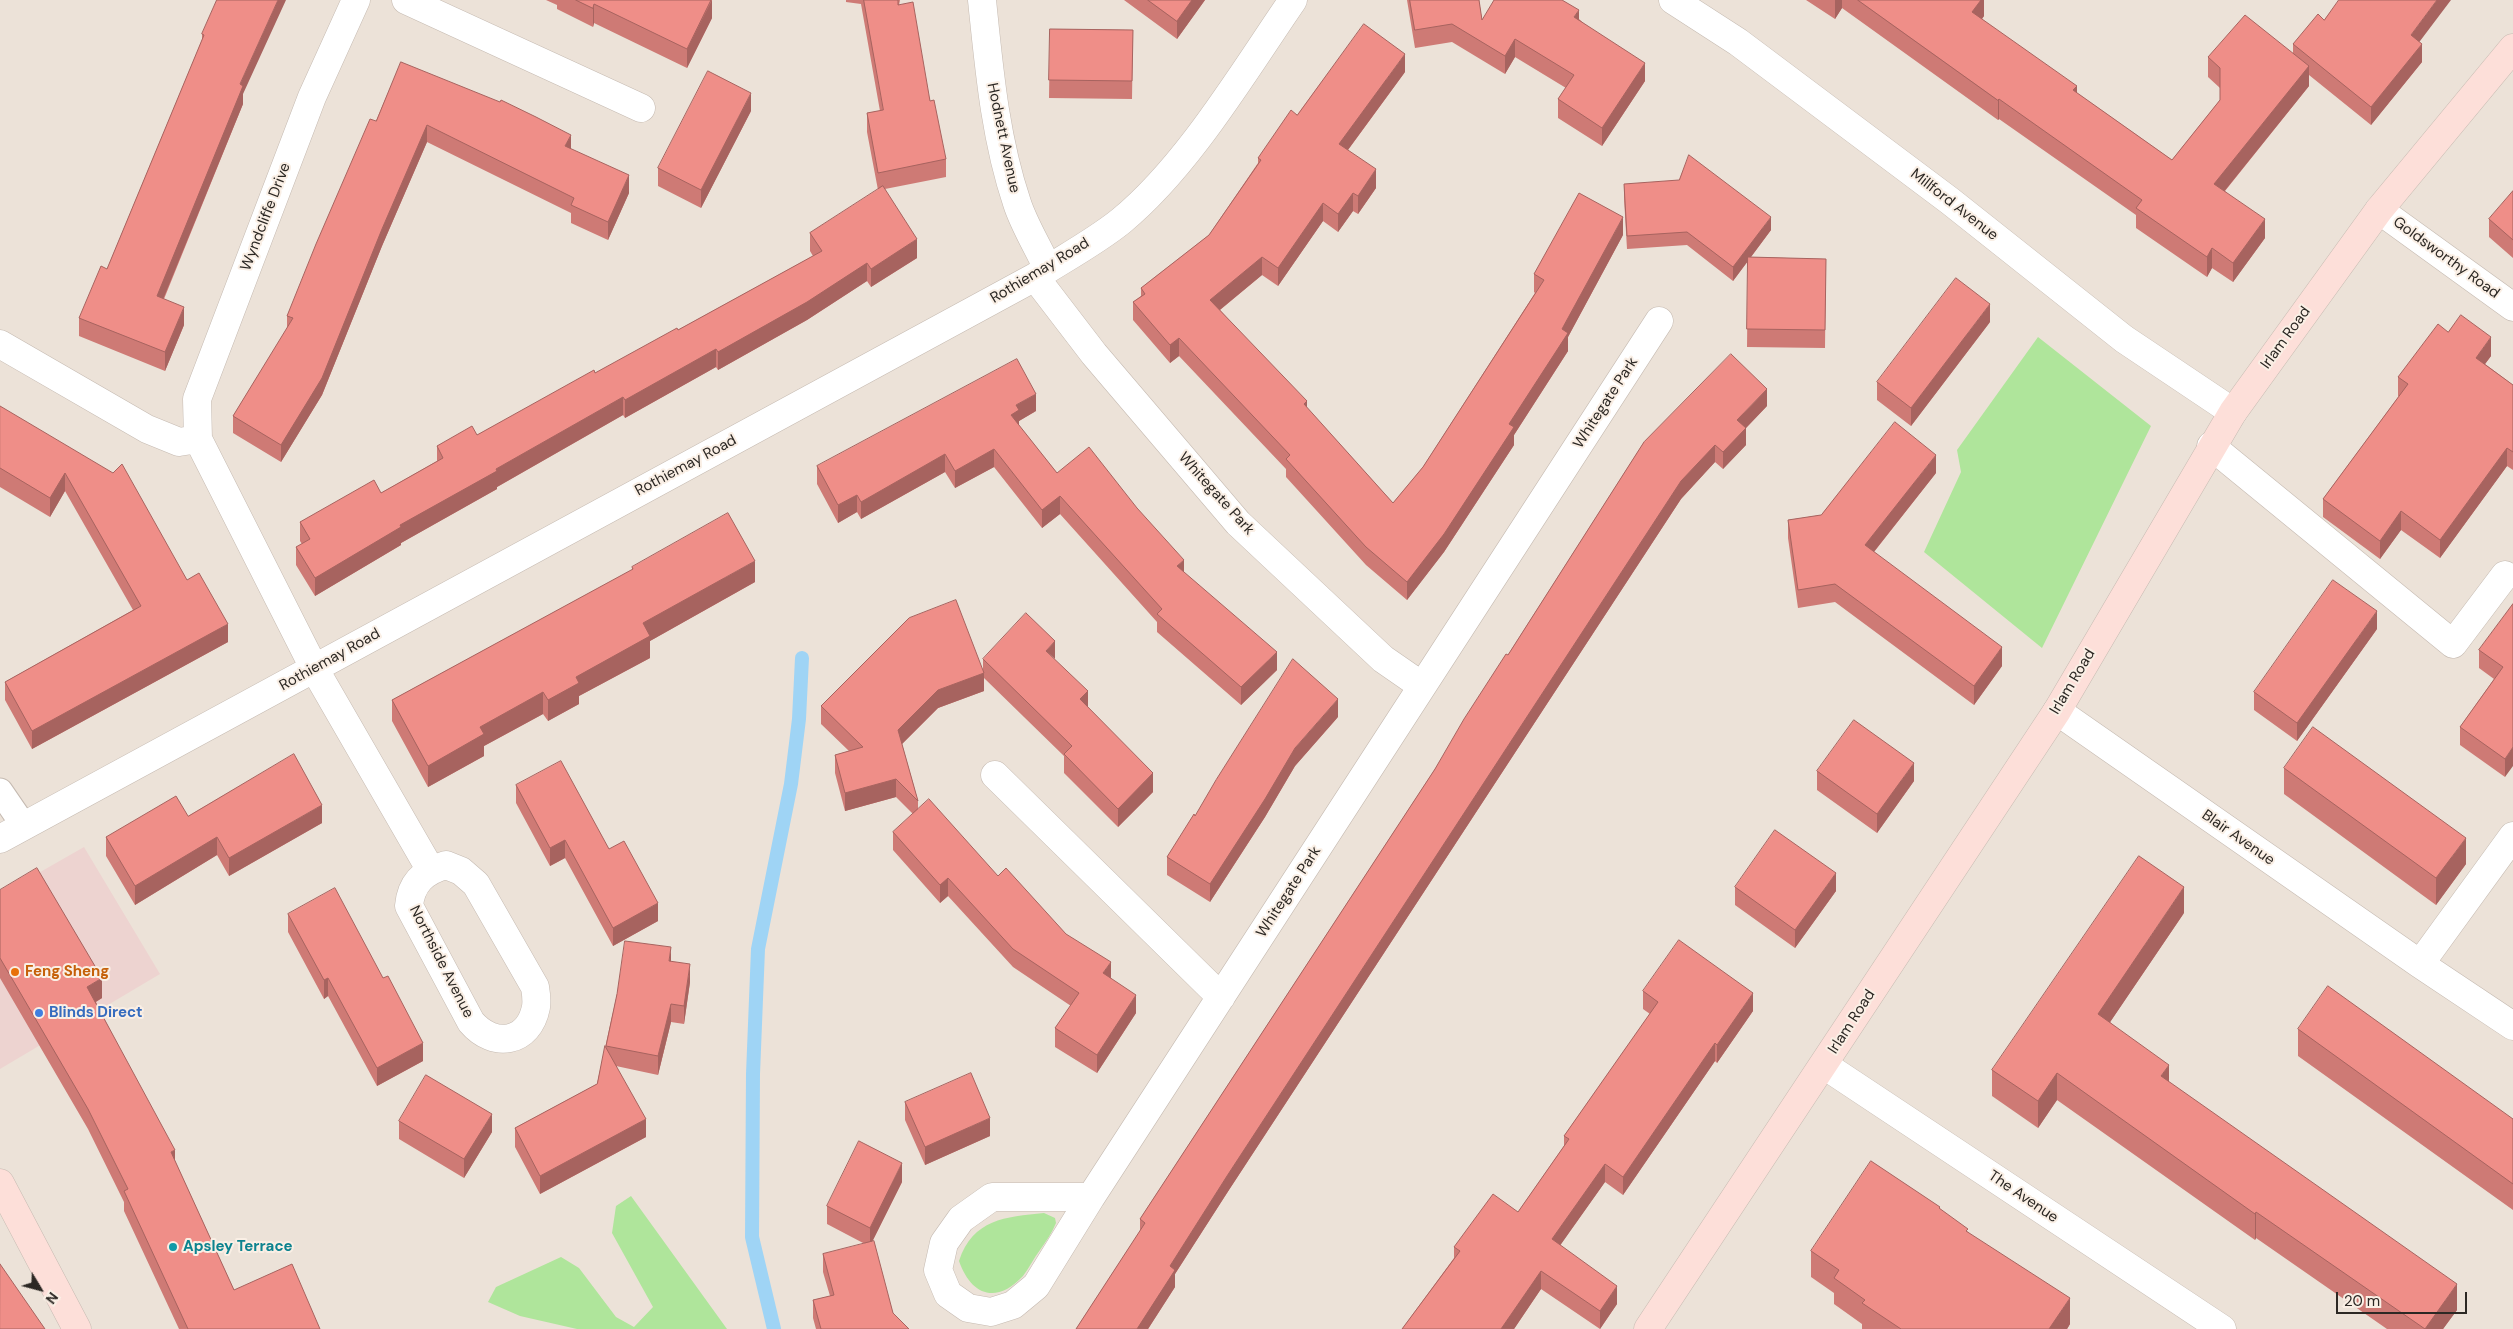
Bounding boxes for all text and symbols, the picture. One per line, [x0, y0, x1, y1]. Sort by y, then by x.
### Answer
street label: Hodnett Avenue [983, 81, 1023, 195]
street label: Wyndcliffe Drive [237, 160, 295, 274]
street label: Millford Avenue [1907, 165, 2001, 245]
street label: Goldsworthy Road [2389, 213, 2503, 303]
street label: Rothiemay Road [987, 234, 1093, 308]
street label: Irlam Road [2257, 303, 2315, 373]
street label: Whitegate Park [1570, 354, 1642, 452]
street label: Rothiemay Road [632, 432, 740, 500]
street label: Whitegate Park [1174, 449, 1258, 539]
street label: Rothiemay Road [277, 625, 383, 695]
street label: Irlam Road [2047, 646, 2099, 718]
street label: Blair Avenue [2198, 806, 2278, 870]
street label: Whitegate Park [1253, 843, 1325, 941]
street label: Northside Avenue [405, 903, 477, 1021]
place label: Feng Sheng [25, 963, 109, 981]
marker: Feng Sheng [9, 966, 21, 978]
street label: Irlam Road [1825, 987, 1879, 1057]
place label: Blinds Direct [49, 1004, 143, 1022]
marker: Blinds Direct [33, 1007, 45, 1019]
street label: The Avenue [1985, 1167, 2061, 1227]
place label: Apsley Terrace [183, 1238, 293, 1256]
marker: Apsley Terrace [167, 1241, 179, 1253]
north arrow [15, 1264, 65, 1314]
scale bar [2338, 1282, 2469, 1314]
text: N [42, 1289, 62, 1308]
text: 20 m [2344, 1291, 2380, 1311]

